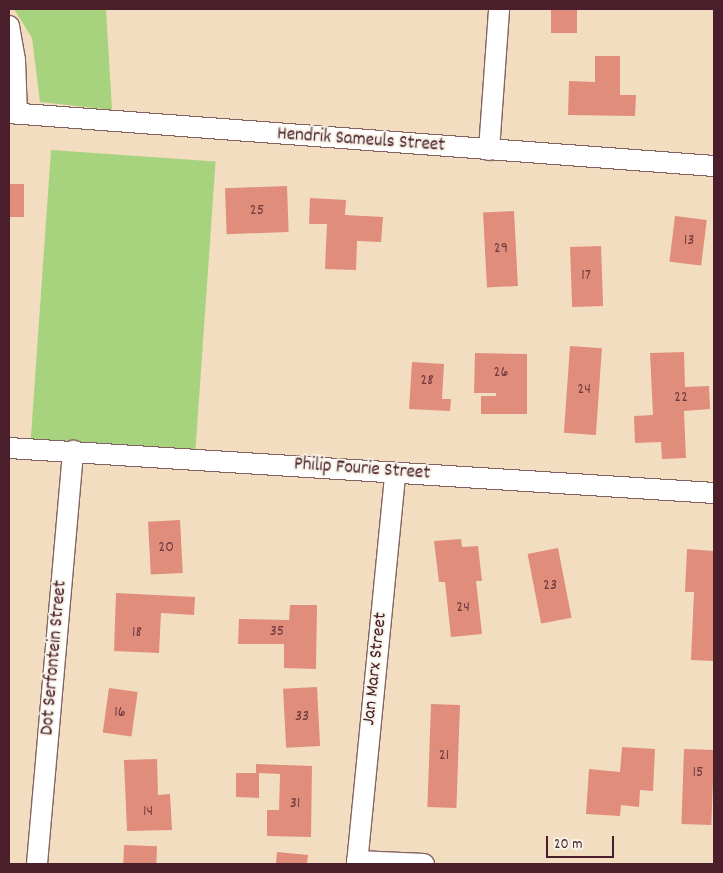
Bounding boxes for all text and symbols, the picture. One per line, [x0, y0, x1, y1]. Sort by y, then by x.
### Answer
street label: Hendrik Sameuls Street [276, 124, 446, 158]
house number: 25 [250, 201, 264, 221]
house number: 13 [684, 231, 694, 251]
house number: 29 [494, 239, 508, 259]
house number: 17 [581, 266, 591, 286]
house number: 26 [494, 363, 508, 383]
house number: 28 [420, 371, 434, 391]
house number: 24 [577, 380, 591, 400]
house number: 22 [674, 388, 688, 408]
street label: Philip Fourie Street [293, 454, 431, 486]
house number: 20 [158, 538, 174, 558]
house number: 23 [543, 576, 557, 596]
street label: Dot Serfontein Street [37, 580, 73, 736]
house number: 24 [456, 598, 470, 618]
street label: Jan Marx Street [359, 611, 393, 727]
house number: 35 [270, 622, 284, 642]
house number: 18 [132, 623, 142, 643]
house number: 16 [114, 703, 126, 723]
house number: 33 [295, 707, 309, 727]
house number: 21 [439, 746, 449, 766]
house number: 15 [693, 763, 703, 783]
house number: 31 [290, 794, 300, 814]
house number: 14 [143, 802, 153, 822]
scale bar [548, 826, 616, 858]
text: 20 m [554, 834, 582, 856]

